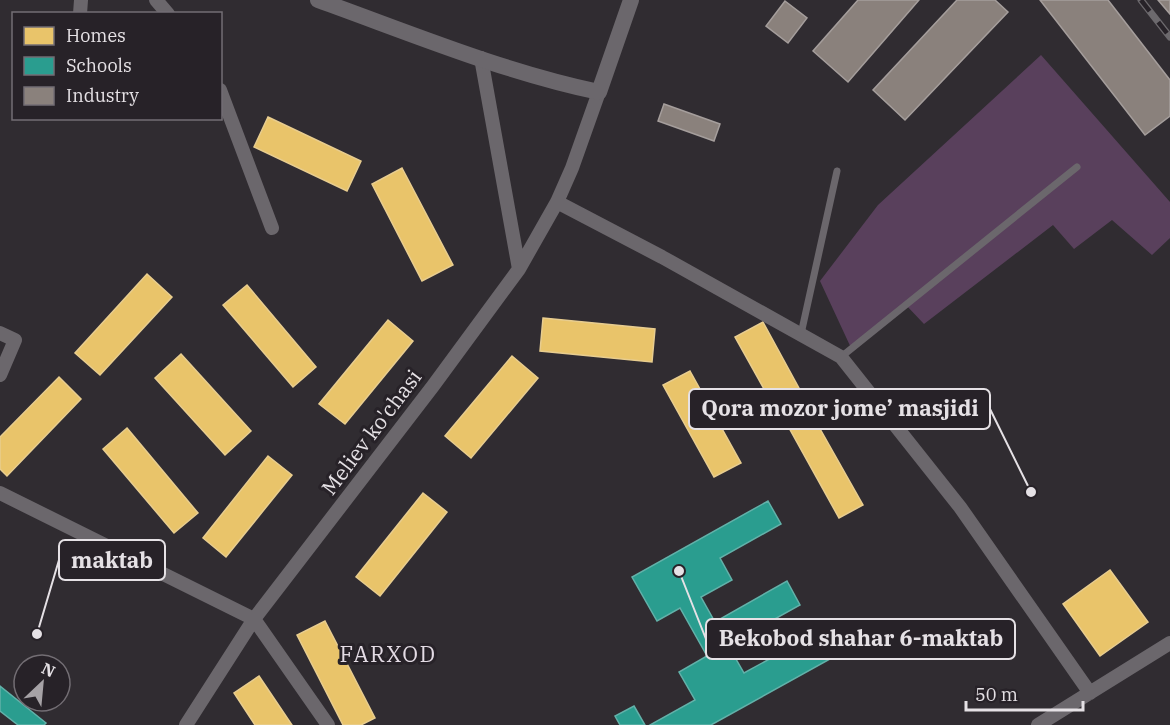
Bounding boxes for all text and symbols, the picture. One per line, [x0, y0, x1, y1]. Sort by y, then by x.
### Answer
legend [12, 12, 222, 120]
text: Homes [66, 24, 126, 47]
text: Schools [66, 54, 132, 77]
text: Industry [66, 84, 139, 107]
street label: Meliev ko'chasi [315, 364, 427, 500]
callout: Qora mozor jome’ masjidi [689, 389, 990, 429]
text: Qora mozor jome’ masjidi [701, 393, 979, 422]
callout: maktab [59, 540, 165, 580]
text: maktab [71, 545, 153, 574]
callout: Bekobod shahar 6-maktab [706, 619, 1015, 659]
text: Bekobod shahar 6-maktab [719, 623, 1003, 652]
district label: FARXOD [339, 639, 437, 668]
north arrow [12, 653, 72, 713]
text: N [39, 658, 59, 681]
scale bar [966, 674, 1083, 712]
text: 50 m [975, 683, 1018, 706]

